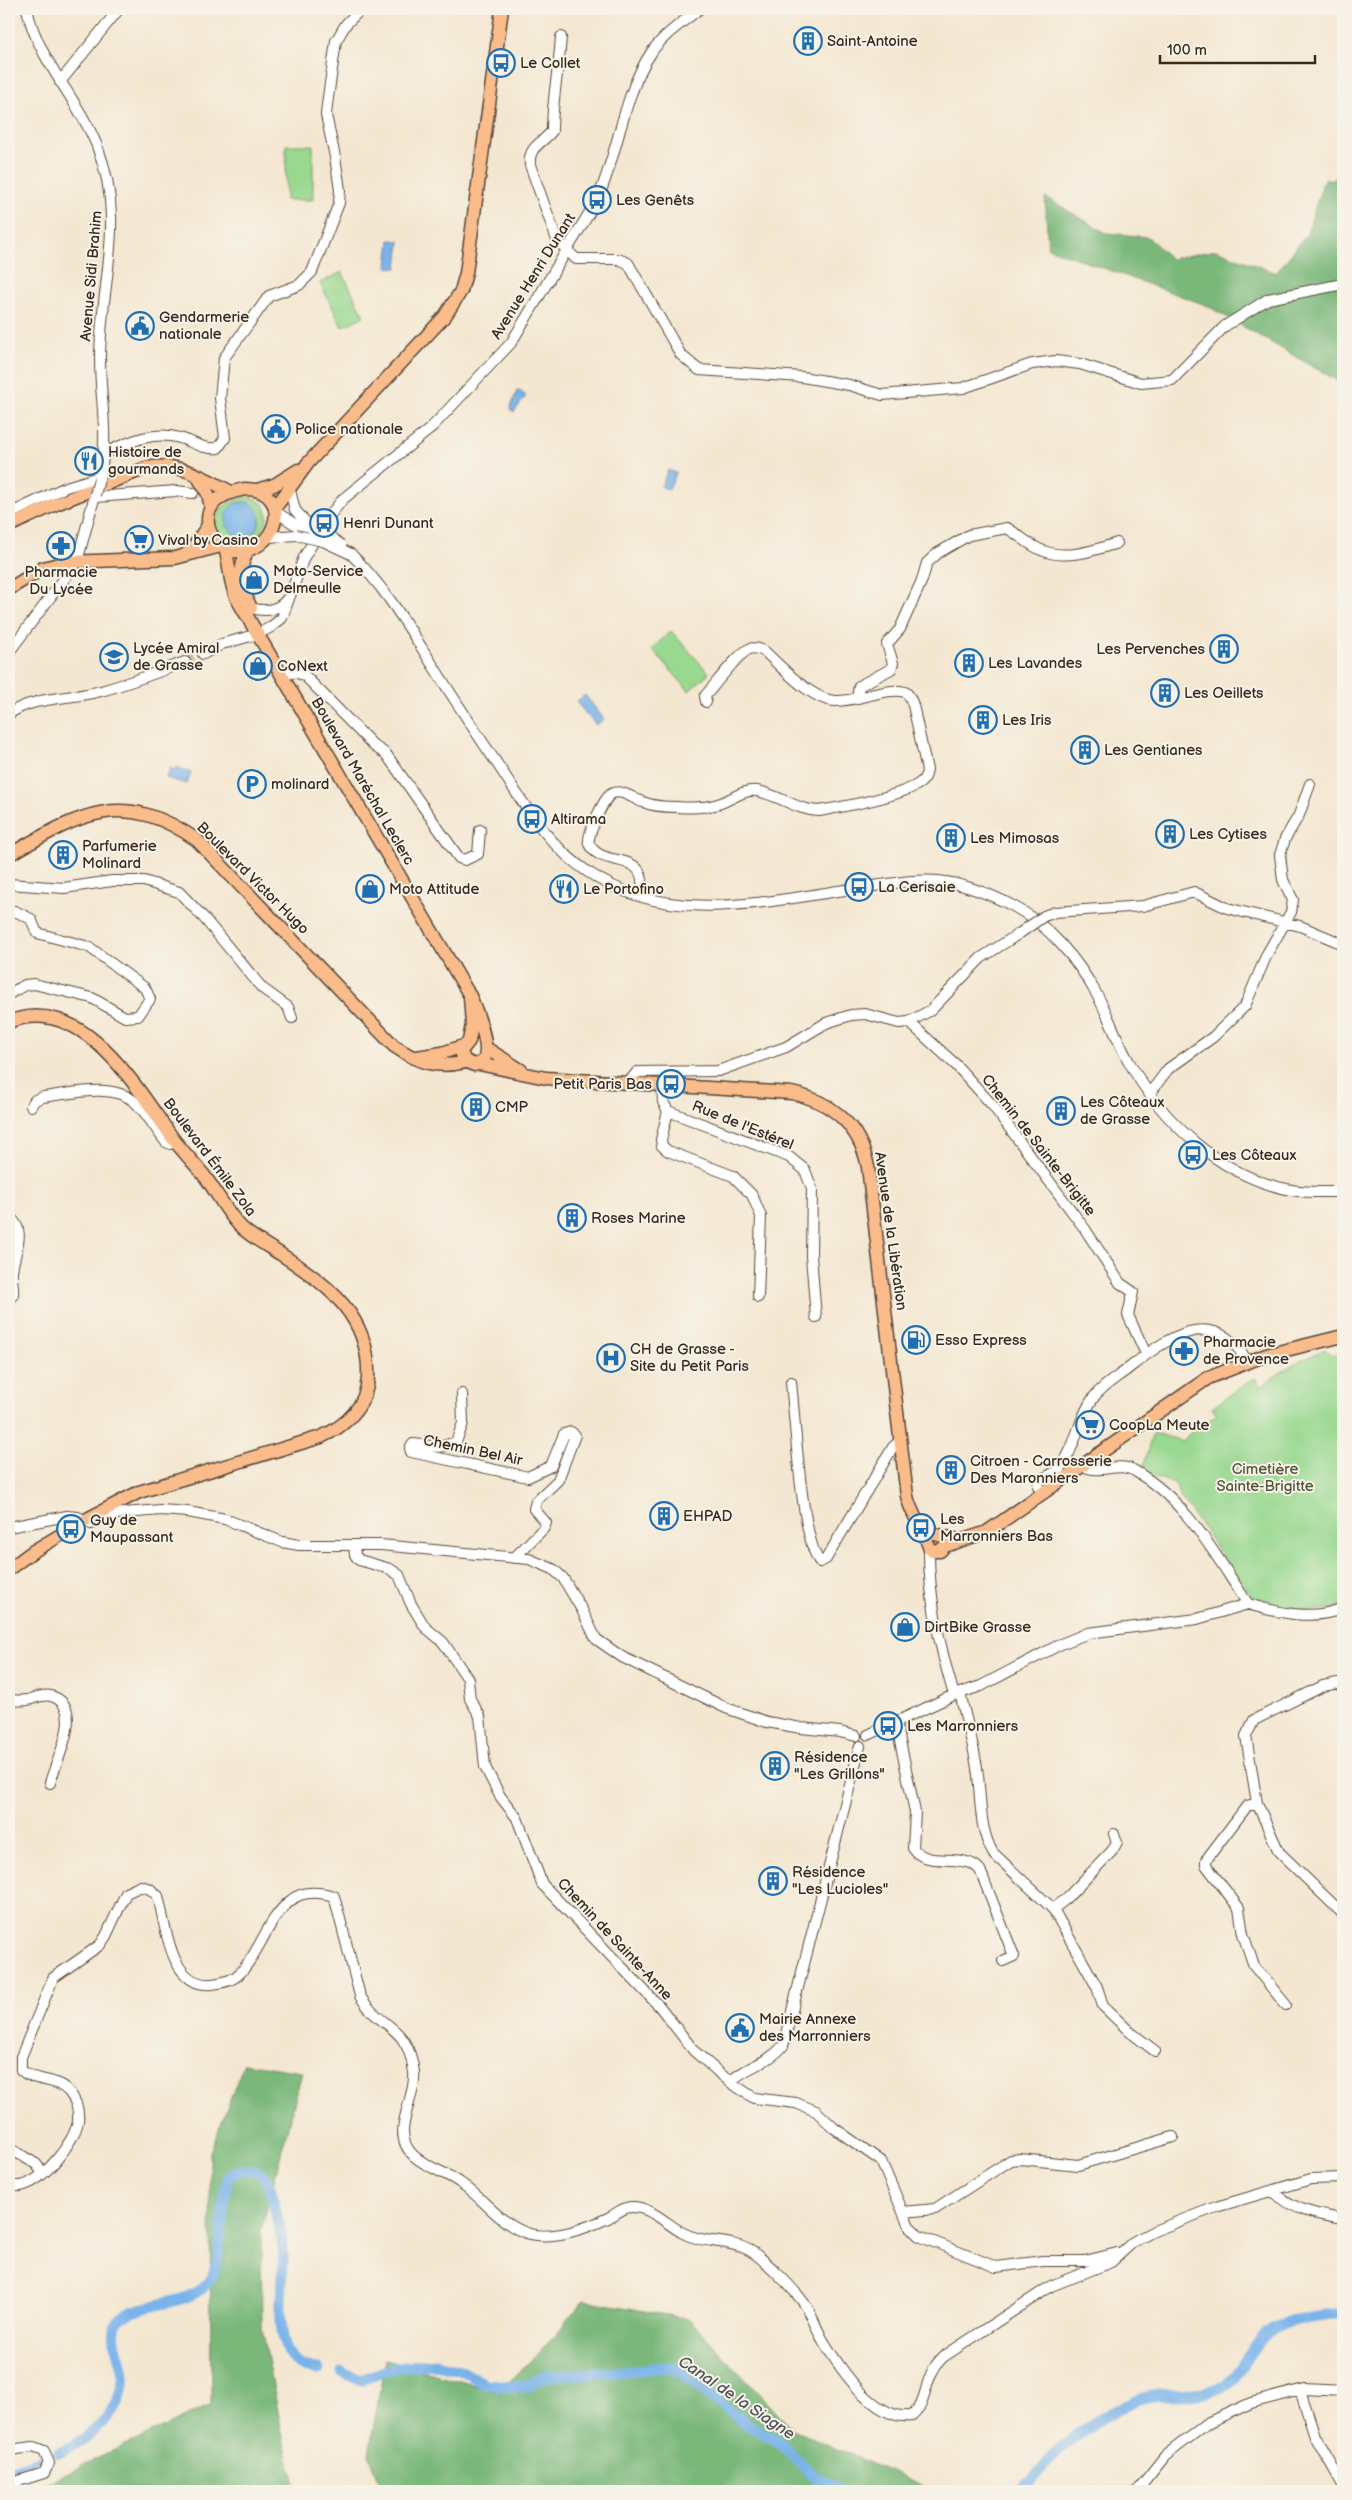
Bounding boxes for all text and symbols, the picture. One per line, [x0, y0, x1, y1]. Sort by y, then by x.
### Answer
building icon: Saint-Antoine [793, 26, 823, 56]
place label: Saint-Antoine [827, 32, 918, 51]
scale bar [1160, 32, 1314, 64]
text: 100 m [1167, 41, 1207, 60]
bus stop icon: Le Collet [486, 48, 516, 78]
place label: Le Collet [520, 54, 581, 73]
bus stop icon: Les Genêts [582, 185, 612, 215]
place label: Les Genêts [616, 191, 695, 210]
street label: Avenue Henri Dunant [487, 209, 580, 343]
street label: Avenue Sidi Brahim [76, 210, 107, 342]
place label: Gendarmerie nationale [159, 308, 249, 344]
public building icon: Gendarmerie nationale [125, 311, 155, 341]
public building icon: Police nationale [261, 414, 291, 444]
place label: Police nationale [295, 420, 403, 439]
place label: Histoire de gourmands [108, 443, 185, 479]
restaurant icon: Histoire de gourmands [74, 446, 104, 476]
bus stop icon: Henri Dunant [309, 508, 339, 538]
place label: Henri Dunant [343, 514, 434, 533]
supermarket icon: Vival by Casino [124, 525, 154, 555]
pharmacy icon: Pharmacie Du Lycée [46, 531, 76, 561]
place label: Vival by Casino [158, 531, 258, 550]
place label: Moto-Service Delmeulle [273, 562, 364, 598]
place label: Pharmacie Du Lycée [25, 563, 98, 599]
shop icon: Moto-Service Delmeulle [239, 565, 269, 595]
building icon: Les Pervenches [1209, 634, 1239, 664]
place label: Lycée Amiral de Grasse [133, 639, 219, 675]
place label: Les Pervenches [1096, 640, 1206, 659]
school or university icon: Lycée Amiral de Grasse [99, 642, 129, 672]
building icon: Les Lavandes [954, 648, 984, 678]
shop icon: CoNext [243, 651, 273, 681]
place label: Les Lavandes [988, 654, 1083, 673]
place label: CoNext [277, 657, 328, 676]
building icon: Les Oeillets [1150, 678, 1180, 708]
place label: Les Oeillets [1184, 684, 1264, 703]
street label: Boulevard Maréchal Leclerc [307, 694, 418, 868]
building icon: Les Iris [968, 705, 998, 735]
place label: Les Iris [1002, 711, 1052, 730]
building icon: Les Gentianes [1070, 735, 1100, 765]
place label: Les Gentianes [1104, 741, 1203, 760]
parking icon: molinard [237, 769, 267, 799]
place label: molinard [271, 775, 329, 794]
bus stop icon: Altirama [517, 804, 547, 834]
place label: Altirama [551, 810, 606, 829]
street label: Boulevard Victor Hugo [192, 818, 313, 939]
building icon: Les Cytises [1155, 819, 1185, 849]
building icon: Les Mimosas [936, 823, 966, 853]
place label: Les Cytises [1189, 825, 1267, 844]
place label: Les Mimosas [970, 829, 1060, 848]
place label: Parfumerie Molinard [82, 837, 157, 873]
building icon: Parfumerie Molinard [48, 840, 78, 870]
bus stop icon: La Cerisaie [844, 872, 874, 902]
shop icon: Moto Attitude [355, 874, 385, 904]
restaurant icon: Le Portofino [549, 874, 579, 904]
place label: La Cerisaie [878, 878, 956, 897]
place label: Moto Attitude [389, 880, 479, 899]
place label: Le Portofino [583, 880, 664, 899]
bus stop icon: Petit Paris Bas [656, 1069, 686, 1099]
street label: Chemin de Sainte-Brigitte [977, 1071, 1100, 1220]
place label: Petit Paris Bas [554, 1075, 653, 1094]
building icon: CMP [461, 1092, 491, 1122]
place label: Les Côteaux de Grasse [1080, 1093, 1164, 1129]
street label: Boulevard Émile Zola [159, 1094, 260, 1220]
street label: Rue de l'Estérel [689, 1096, 796, 1155]
building icon: Les Côteaux de Grasse [1046, 1096, 1076, 1126]
place label: CMP [495, 1098, 529, 1117]
bus stop icon: Les Côteaux [1178, 1140, 1208, 1170]
place label: Les Côteaux [1212, 1146, 1296, 1165]
street label: Avenue de la Libération [870, 1151, 911, 1312]
building icon: Roses Marine [557, 1203, 587, 1233]
place label: Roses Marine [591, 1209, 686, 1228]
fuel station icon: Esso Express [901, 1325, 931, 1355]
place label: Esso Express [935, 1331, 1027, 1350]
place label: Pharmacie de Provence [1203, 1333, 1289, 1369]
pharmacy icon: Pharmacie de Provence [1169, 1336, 1199, 1366]
place label: CH de Grasse - Site du Petit Paris [630, 1340, 749, 1376]
hospital icon: CH de Grasse - Site du Petit Paris [596, 1343, 626, 1373]
supermarket icon: CoopLa Meute [1075, 1410, 1105, 1440]
place label: CoopLa Meute [1109, 1416, 1209, 1435]
street label: Chemin Bel Air [422, 1431, 525, 1470]
place label: Citroen - Carrosserie Des Maronniers [970, 1452, 1112, 1488]
building icon: Citroen - Carrosserie Des Maronniers [936, 1455, 966, 1485]
park label: Cimetière Sainte-Brigitte [1216, 1460, 1314, 1496]
building icon: EHPAD [649, 1501, 679, 1531]
place label: EHPAD [683, 1507, 732, 1526]
place label: Les Marronniers Bas [940, 1510, 1053, 1546]
place label: Guy de Maupassant [90, 1511, 174, 1547]
bus stop icon: Les Marronniers Bas [906, 1513, 936, 1543]
bus stop icon: Guy de Maupassant [56, 1514, 86, 1544]
shop icon: DirtBike Grasse [890, 1612, 920, 1642]
place label: DirtBike Grasse [924, 1618, 1031, 1637]
bus stop icon: Les Marronniers [873, 1711, 903, 1741]
place label: Les Marronniers [907, 1717, 1019, 1736]
place label: Résidence "Les Grillons" [794, 1748, 885, 1784]
building icon: Résidence "Les Grillons" [760, 1751, 790, 1781]
place label: Résidence "Les Lucioles" [792, 1863, 888, 1899]
building icon: Résidence "Les Lucioles" [758, 1866, 788, 1896]
street label: Chemin de Sainte-Anne [553, 1874, 676, 2005]
place label: Mairie Annexe des Marronniers [759, 2010, 871, 2046]
public building icon: Mairie Annexe des Marronniers [725, 2013, 755, 2043]
water label: Canal de la Siagne [674, 2352, 798, 2444]

